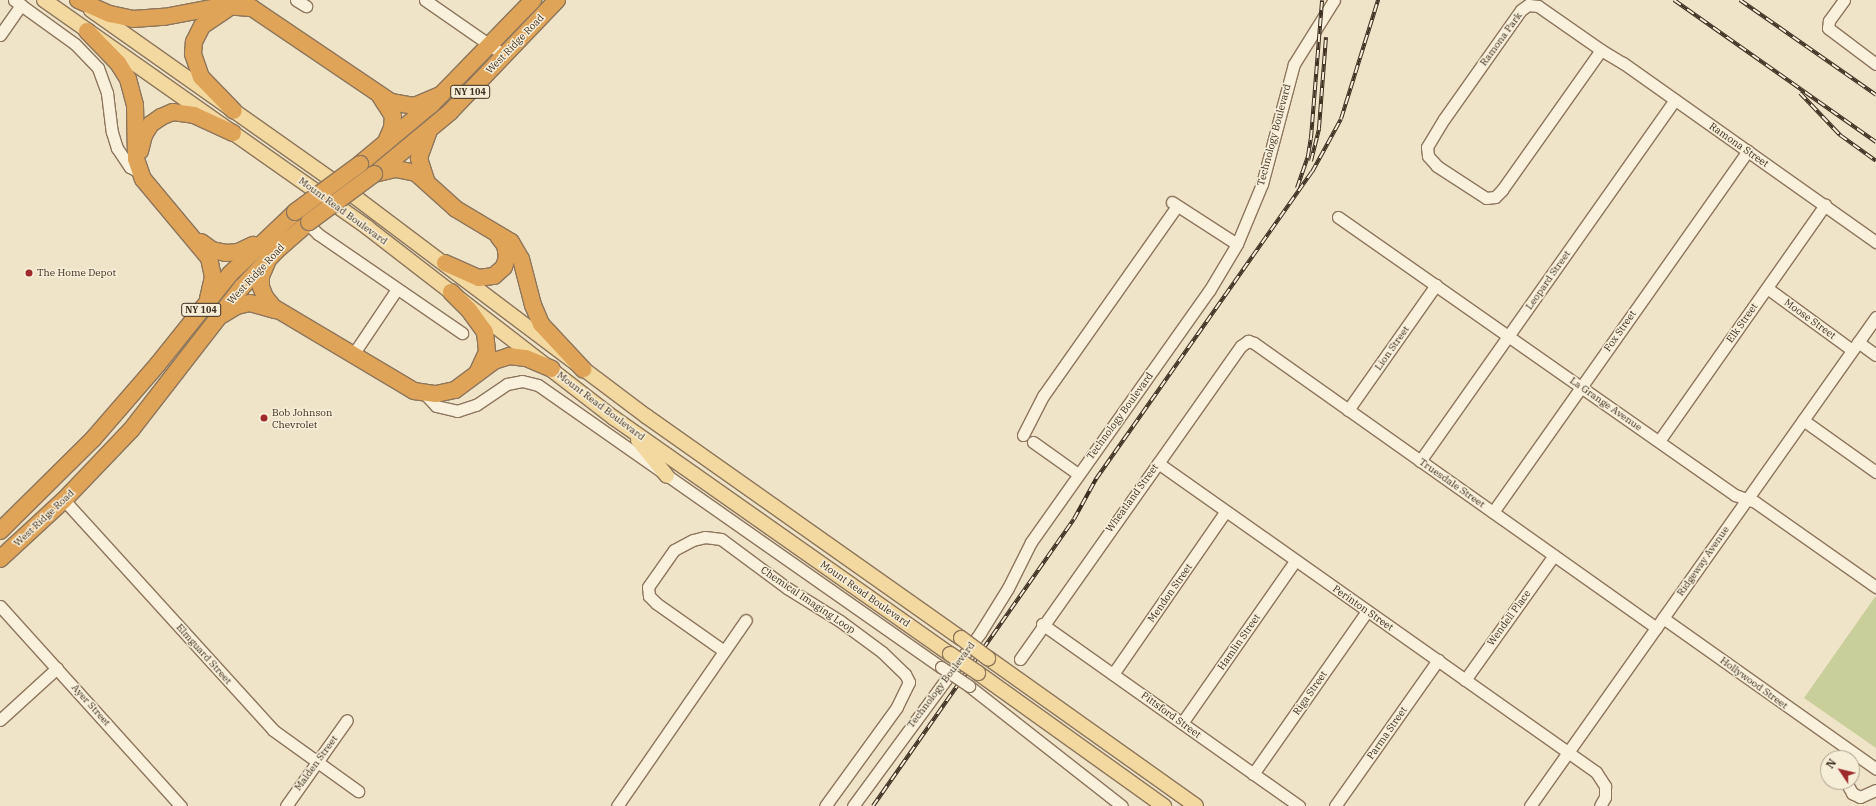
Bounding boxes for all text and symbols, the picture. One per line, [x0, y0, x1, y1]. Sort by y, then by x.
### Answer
street label: Ramona Park [1478, 10, 1524, 68]
street label: West Ridge Road [484, 12, 546, 76]
street label: Technology Boulevard [1255, 83, 1293, 187]
road number: NY 104 [450, 85, 490, 99]
street label: Ramona Street [1707, 120, 1771, 170]
street label: Mount Read Boulevard [296, 175, 390, 247]
street label: West Ridge Road [225, 241, 287, 307]
street label: Leopard Street [1523, 248, 1573, 312]
place label: The Home Depot [37, 267, 116, 279]
marker: The Home Depot [24, 268, 34, 278]
street label: Moose Street [1782, 296, 1838, 342]
street label: Elk Street [1724, 301, 1760, 345]
road number: NY 104 [181, 303, 221, 317]
street label: Fox Street [1602, 308, 1638, 354]
street label: Lion Street [1372, 323, 1412, 373]
street label: Mount Read Boulevard [555, 369, 647, 443]
street label: Technology Boulevard [1084, 370, 1156, 462]
street label: La Grange Avenue [1568, 375, 1644, 433]
place label: Bob Johnson Chevrolet [272, 406, 332, 430]
marker: Bob Johnson Chevrolet [259, 413, 269, 423]
street label: Truesdale Street [1417, 456, 1487, 510]
street label: Wheatland Street [1103, 461, 1161, 535]
street label: West Ridge Road [11, 487, 77, 549]
street label: Ridgeway Avenue [1674, 524, 1732, 598]
street label: Mount Read Boulevard [818, 558, 912, 630]
street label: Mendon Street [1145, 561, 1195, 625]
street label: Chemical Imaging Loop [759, 564, 857, 636]
street label: Perinton Street [1330, 583, 1396, 633]
street label: Wendell Place [1485, 588, 1533, 648]
street label: Hamlin Street [1215, 612, 1263, 672]
street label: Elmguard Street [174, 621, 234, 687]
street label: Technology Boulevard [905, 640, 977, 730]
street label: Hollywood Street [1718, 654, 1790, 712]
street label: Riga Street [1290, 669, 1330, 717]
street label: Ayer Street [69, 682, 113, 728]
street label: Pittsford Street [1139, 689, 1203, 741]
street label: Parma Street [1364, 704, 1410, 762]
street label: Malden Street [292, 733, 340, 793]
north arrow [1820, 750, 1860, 790]
text: N [1823, 756, 1839, 771]

